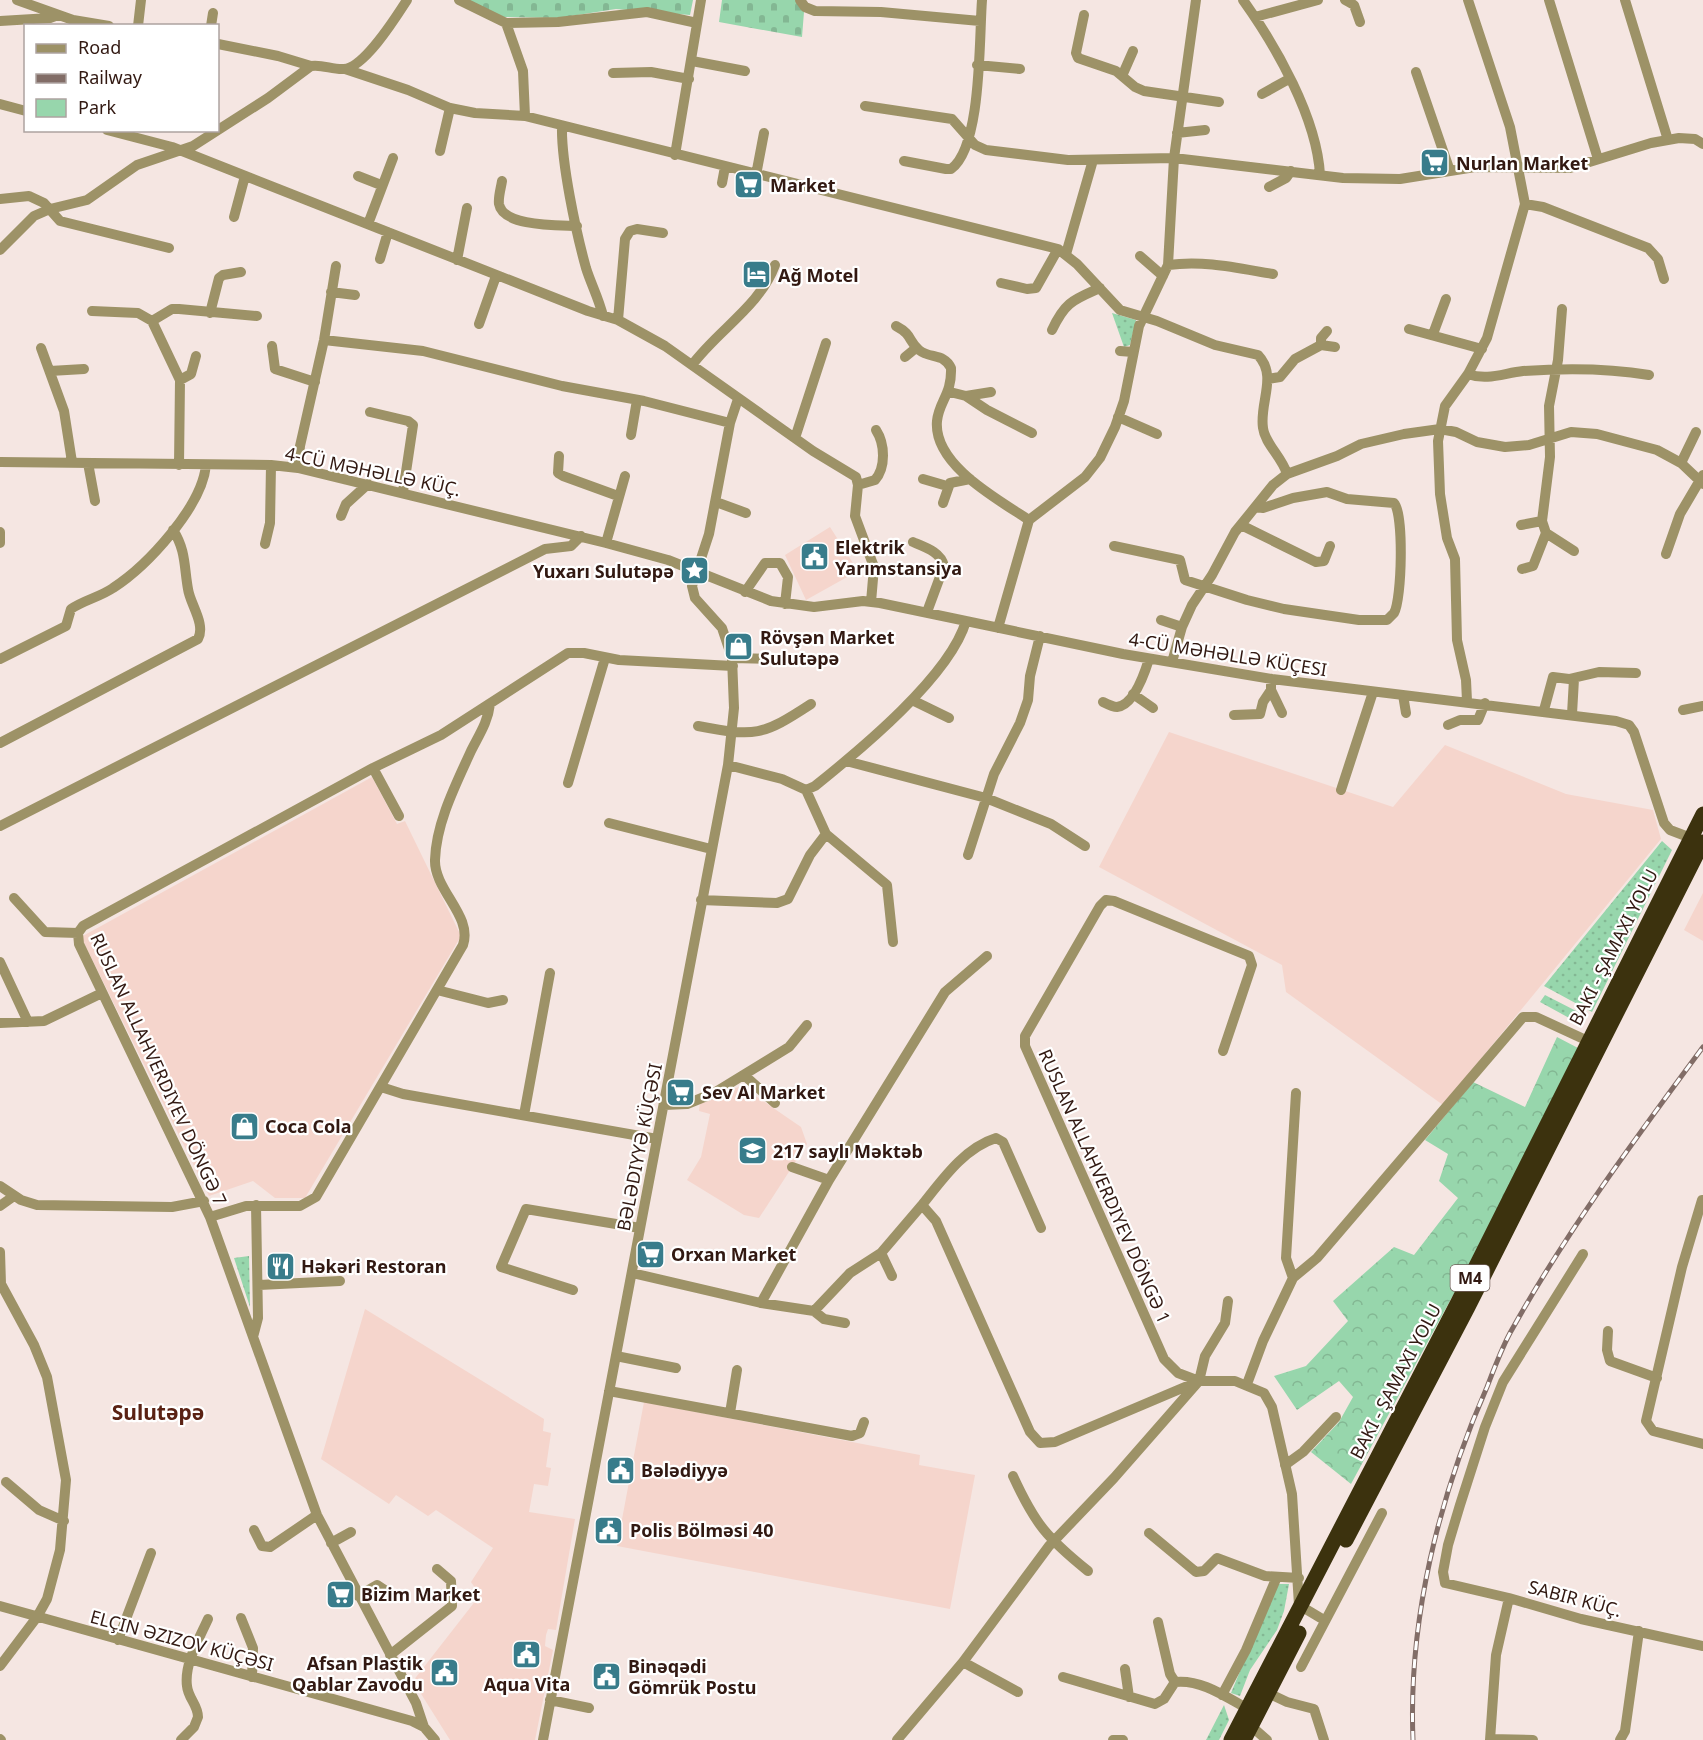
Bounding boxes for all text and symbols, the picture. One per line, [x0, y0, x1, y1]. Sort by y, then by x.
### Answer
legend [24, 24, 219, 132]
text: Road [78, 35, 121, 59]
text: Railway [78, 65, 143, 89]
text: Park [78, 95, 116, 119]
supermarket icon: Nurlan Market [1419, 147, 1451, 179]
place label: Nurlan Market [1456, 151, 1589, 175]
supermarket icon: Market [733, 169, 765, 201]
place label: Market [770, 173, 836, 197]
hotel icon: Ağ Motel [741, 259, 773, 291]
place label: Ağ Motel [778, 263, 859, 287]
street label: 4-CÜ MƏHƏLLƏ KÜÇ. [283, 441, 463, 501]
place label: Elektrik Yarımstansiya [835, 535, 962, 580]
public building icon: Elektrik Yarımstansiya [798, 541, 830, 573]
place icon: Yuxarı Sulutəpə [679, 555, 711, 587]
place label: Yuxarı Sulutəpə [533, 559, 674, 583]
place label: Rövşən Market Sulutəpə [760, 625, 895, 670]
street label: 4-CÜ MƏHƏLLƏ KÜÇESI [1127, 626, 1329, 682]
shop icon: Rövşən Market Sulutəpə [723, 631, 755, 663]
street label: BAKI - ŞAMAXI YOLU [1563, 865, 1663, 1029]
street label: RUSLAN ALLAHVERDIYEV DÖNGƏ 7 [85, 929, 233, 1209]
street label: RUSLAN ALLAHVERDIYEV DÖNGƏ 1 [1033, 1045, 1177, 1327]
street label: BƏLƏDIYYƏ KÜÇƏSI [611, 1061, 667, 1233]
supermarket icon: Sev Al Market [665, 1076, 697, 1108]
place label: Sev Al Market [702, 1080, 825, 1104]
shop icon: Coca Cola [228, 1110, 260, 1142]
place label: Coca Cola [265, 1114, 352, 1138]
school or university icon: 217 saylı Məktəb [736, 1135, 768, 1167]
place label: 217 saylı Məktəb [773, 1139, 923, 1163]
supermarket icon: Orxan Market [634, 1238, 666, 1270]
place label: Orxan Market [671, 1242, 797, 1266]
restaurant icon: Həkəri Restoran [264, 1250, 296, 1282]
place label: Həkəri Restoran [301, 1254, 446, 1278]
road number: M4 [1450, 1265, 1490, 1291]
street label: BAKI - ŞAMAXI YOLU [1344, 1299, 1446, 1463]
district label: Sulutəpə [112, 1398, 204, 1426]
public building icon: Bələdiyyə [604, 1454, 636, 1486]
place label: Bələdiyyə [641, 1458, 728, 1482]
public building icon: Polis Bölməsi 40 [593, 1514, 625, 1546]
place label: Polis Bölməsi 40 [630, 1518, 773, 1542]
street label: SABIR KÜÇ. [1526, 1574, 1624, 1622]
supermarket icon: Bizim Market [324, 1578, 356, 1610]
place label: Bizim Market [361, 1582, 481, 1606]
street label: ELÇIN ƏZIZOV KÜÇƏSI [88, 1604, 276, 1676]
public building icon: Aqua Vita [511, 1639, 543, 1671]
place label: Afsan Plastik Qablar Zavodu [292, 1651, 424, 1696]
place label: Binəqədi Gömrük Postu [628, 1654, 756, 1699]
public building icon: Afsan Plastik Qablar Zavodu [428, 1657, 460, 1689]
public building icon: Binəqədi Gömrük Postu [591, 1660, 623, 1692]
place label: Aqua Vita [484, 1672, 570, 1696]

